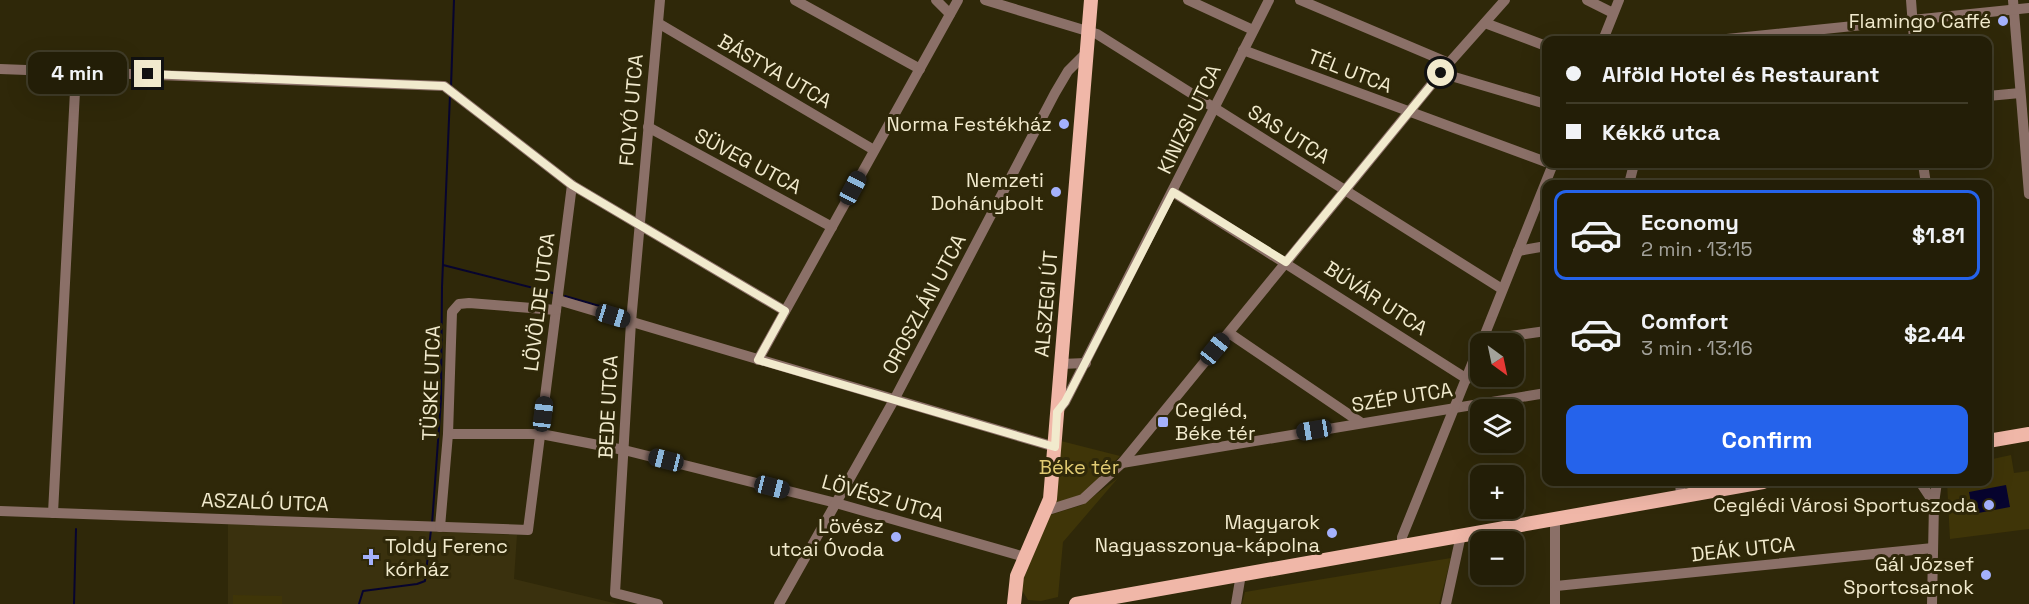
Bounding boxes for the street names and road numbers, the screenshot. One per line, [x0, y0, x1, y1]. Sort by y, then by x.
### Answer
street label: BÁSTYA UTCA [714, 28, 837, 114]
street label: TÉL UTCA [1304, 43, 1396, 99]
street label: FOLYÓ UTCA [613, 52, 649, 167]
street label: KINIZSI UTCA [1151, 60, 1227, 178]
street label: SAS UTCA [1243, 99, 1335, 170]
street label: SÜVEG UTCA [690, 122, 806, 200]
street label: OROSZLÁN UTCA [876, 229, 972, 378]
street label: LÖVÖLDE UTCA [518, 231, 560, 373]
street label: ALSZEGI ÚT [1028, 249, 1064, 358]
street label: BÚVÁR UTCA [1319, 255, 1433, 341]
street label: TÜSKE UTCA [416, 324, 446, 441]
street label: BEDE UTCA [592, 354, 624, 460]
street label: SZÉP UTCA [1350, 376, 1455, 418]
street label: LÖVÉSZ UTCA [819, 468, 947, 528]
street label: ASZALÓ UTCA [201, 487, 330, 517]
street label: DEÁK UTCA [1690, 531, 1797, 567]

